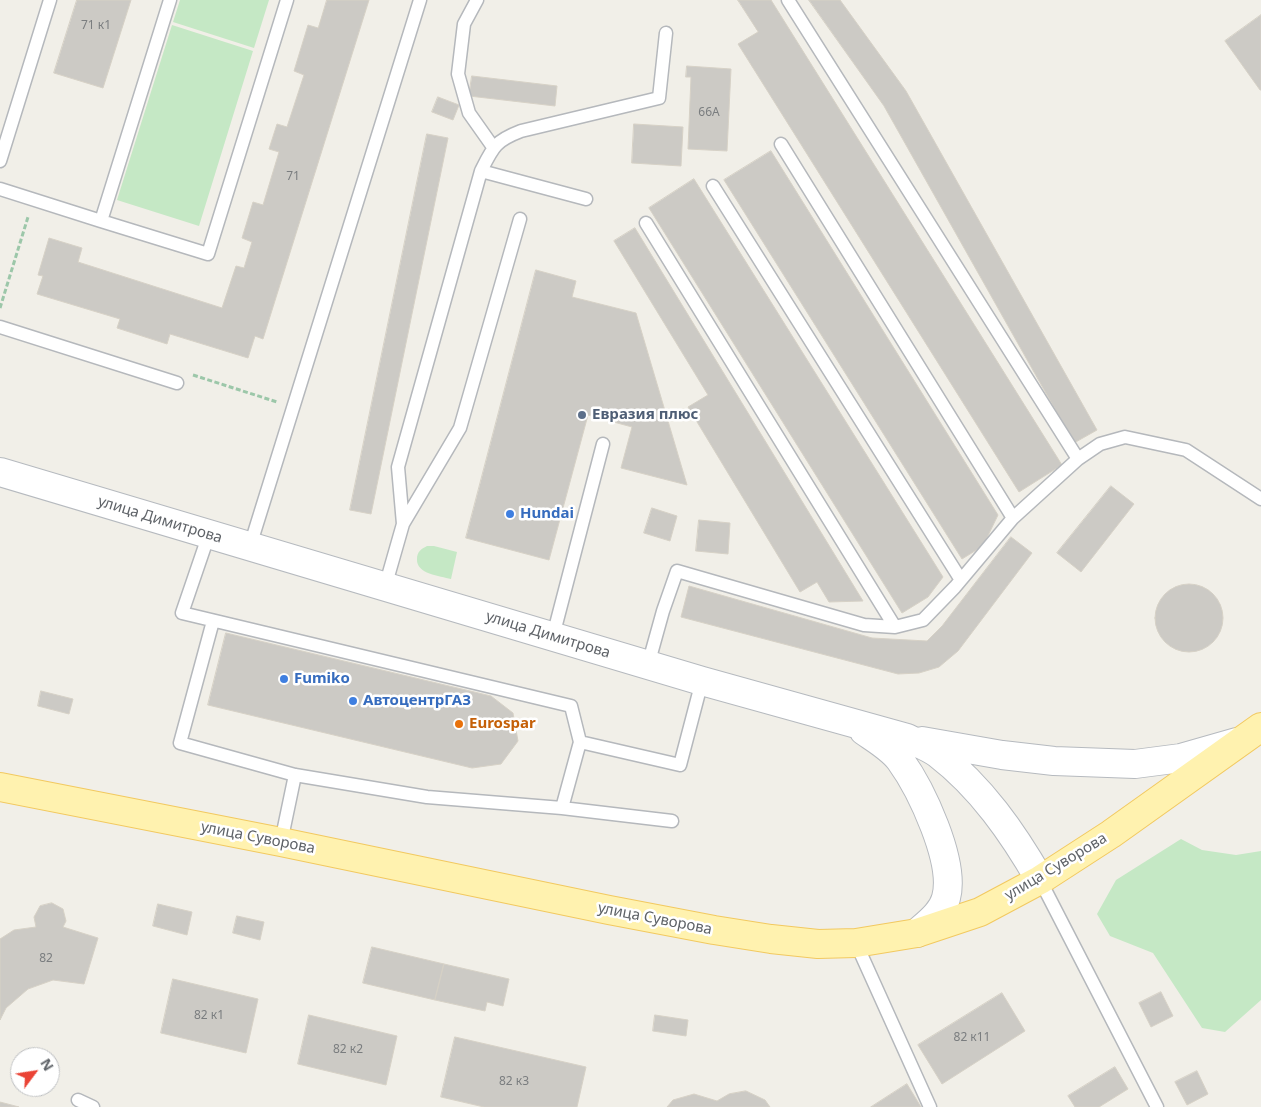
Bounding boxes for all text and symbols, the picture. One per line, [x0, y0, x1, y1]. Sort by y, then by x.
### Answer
house number: 71 к1 [81, 19, 111, 33]
house number: 66А [698, 106, 720, 120]
house number: 71 [286, 170, 300, 184]
place label: Евразия плюс [592, 406, 698, 424]
marker: Евразия плюс [576, 409, 588, 421]
street label: улица Димитрова [96, 492, 224, 548]
place label: Hundai [520, 505, 574, 523]
marker: Hundai [504, 508, 516, 520]
street label: улица Димитрова [484, 607, 612, 663]
place label: Fumiko [294, 670, 350, 688]
marker: Fumiko [278, 673, 290, 685]
place label: АвтоцентрГАЗ [363, 692, 471, 710]
marker: АвтоцентрГАЗ [347, 695, 359, 707]
place label: Eurospar [469, 715, 536, 733]
marker: Eurospar [453, 718, 465, 730]
street label: улица Суворова [199, 818, 317, 858]
street label: улица Суворова [1002, 829, 1110, 905]
street label: улица Суворова [596, 899, 714, 939]
house number: 82 [39, 952, 53, 966]
house number: 82 к1 [194, 1009, 224, 1023]
house number: 82 к11 [954, 1031, 990, 1045]
house number: 82 к2 [333, 1043, 363, 1057]
north arrow [10, 1047, 60, 1097]
text: N [36, 1055, 59, 1074]
house number: 82 к3 [499, 1075, 529, 1089]

